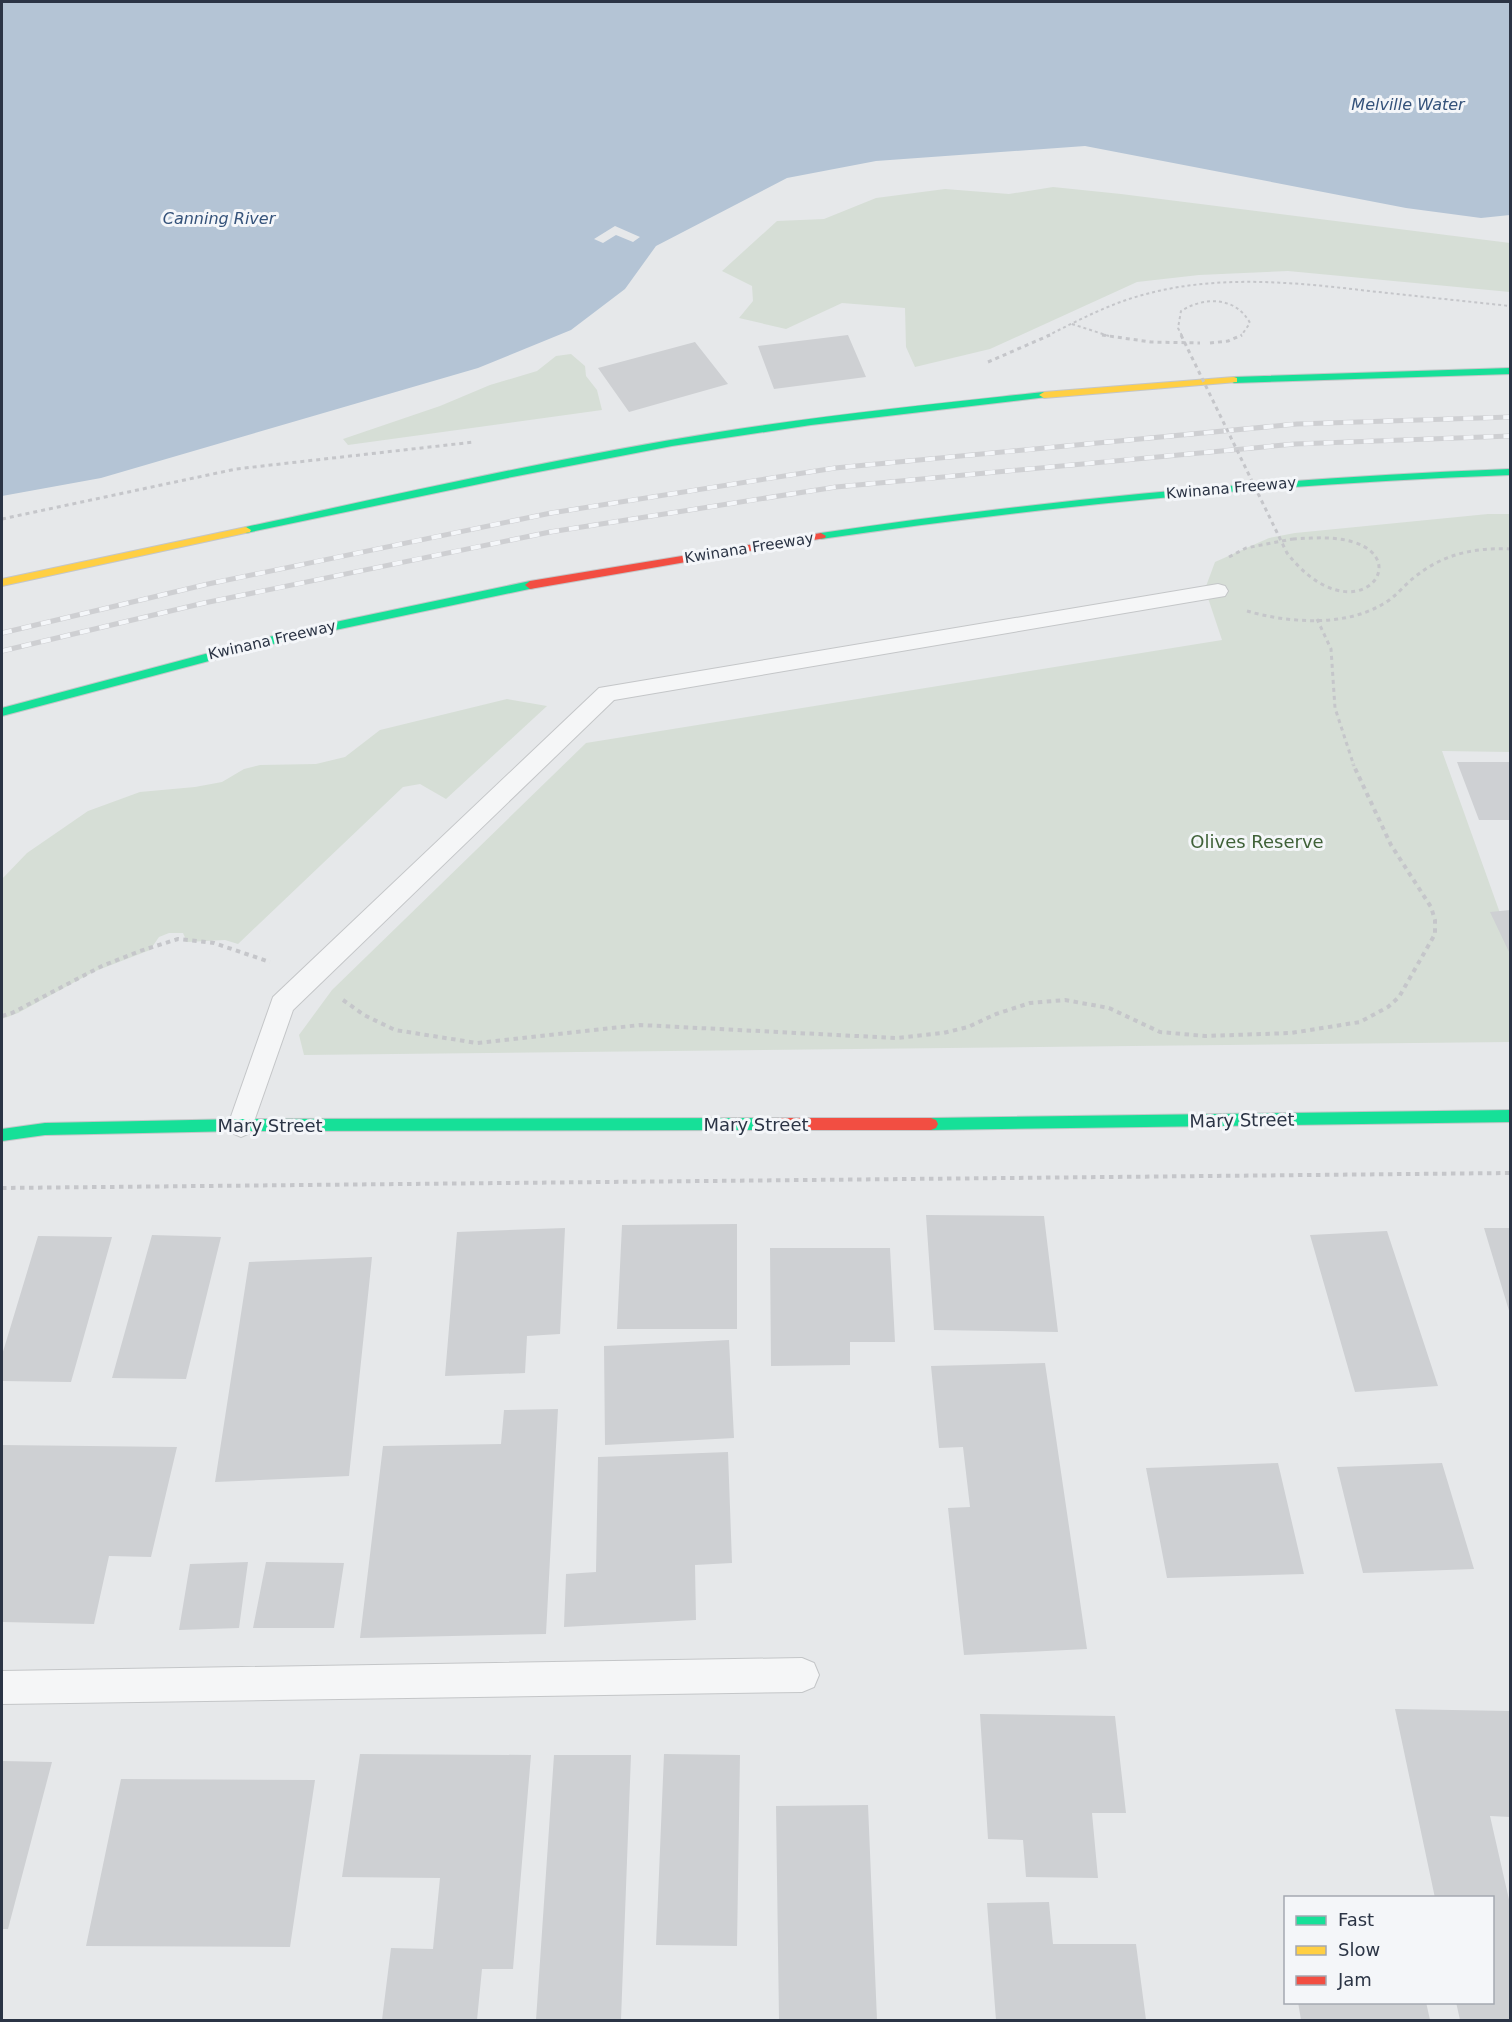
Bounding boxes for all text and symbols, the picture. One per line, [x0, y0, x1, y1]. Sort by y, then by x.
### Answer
water label: Melville Water [1351, 95, 1466, 114]
water label: Canning River [163, 209, 277, 228]
street label: Kwinana Freeway [1165, 473, 1297, 503]
street label: Kwinana Freeway [683, 529, 815, 567]
street label: Kwinana Freeway [206, 617, 338, 663]
park label: Olives Reserve [1190, 831, 1324, 852]
street label: Mary Street [1189, 1109, 1295, 1131]
street label: Mary Street [703, 1114, 809, 1135]
street label: Mary Street [217, 1115, 323, 1136]
legend [1284, 1896, 1494, 2004]
text: Fast [1338, 1909, 1374, 1930]
text: Slow [1338, 1939, 1380, 1960]
text: Jam [1337, 1969, 1372, 1990]

